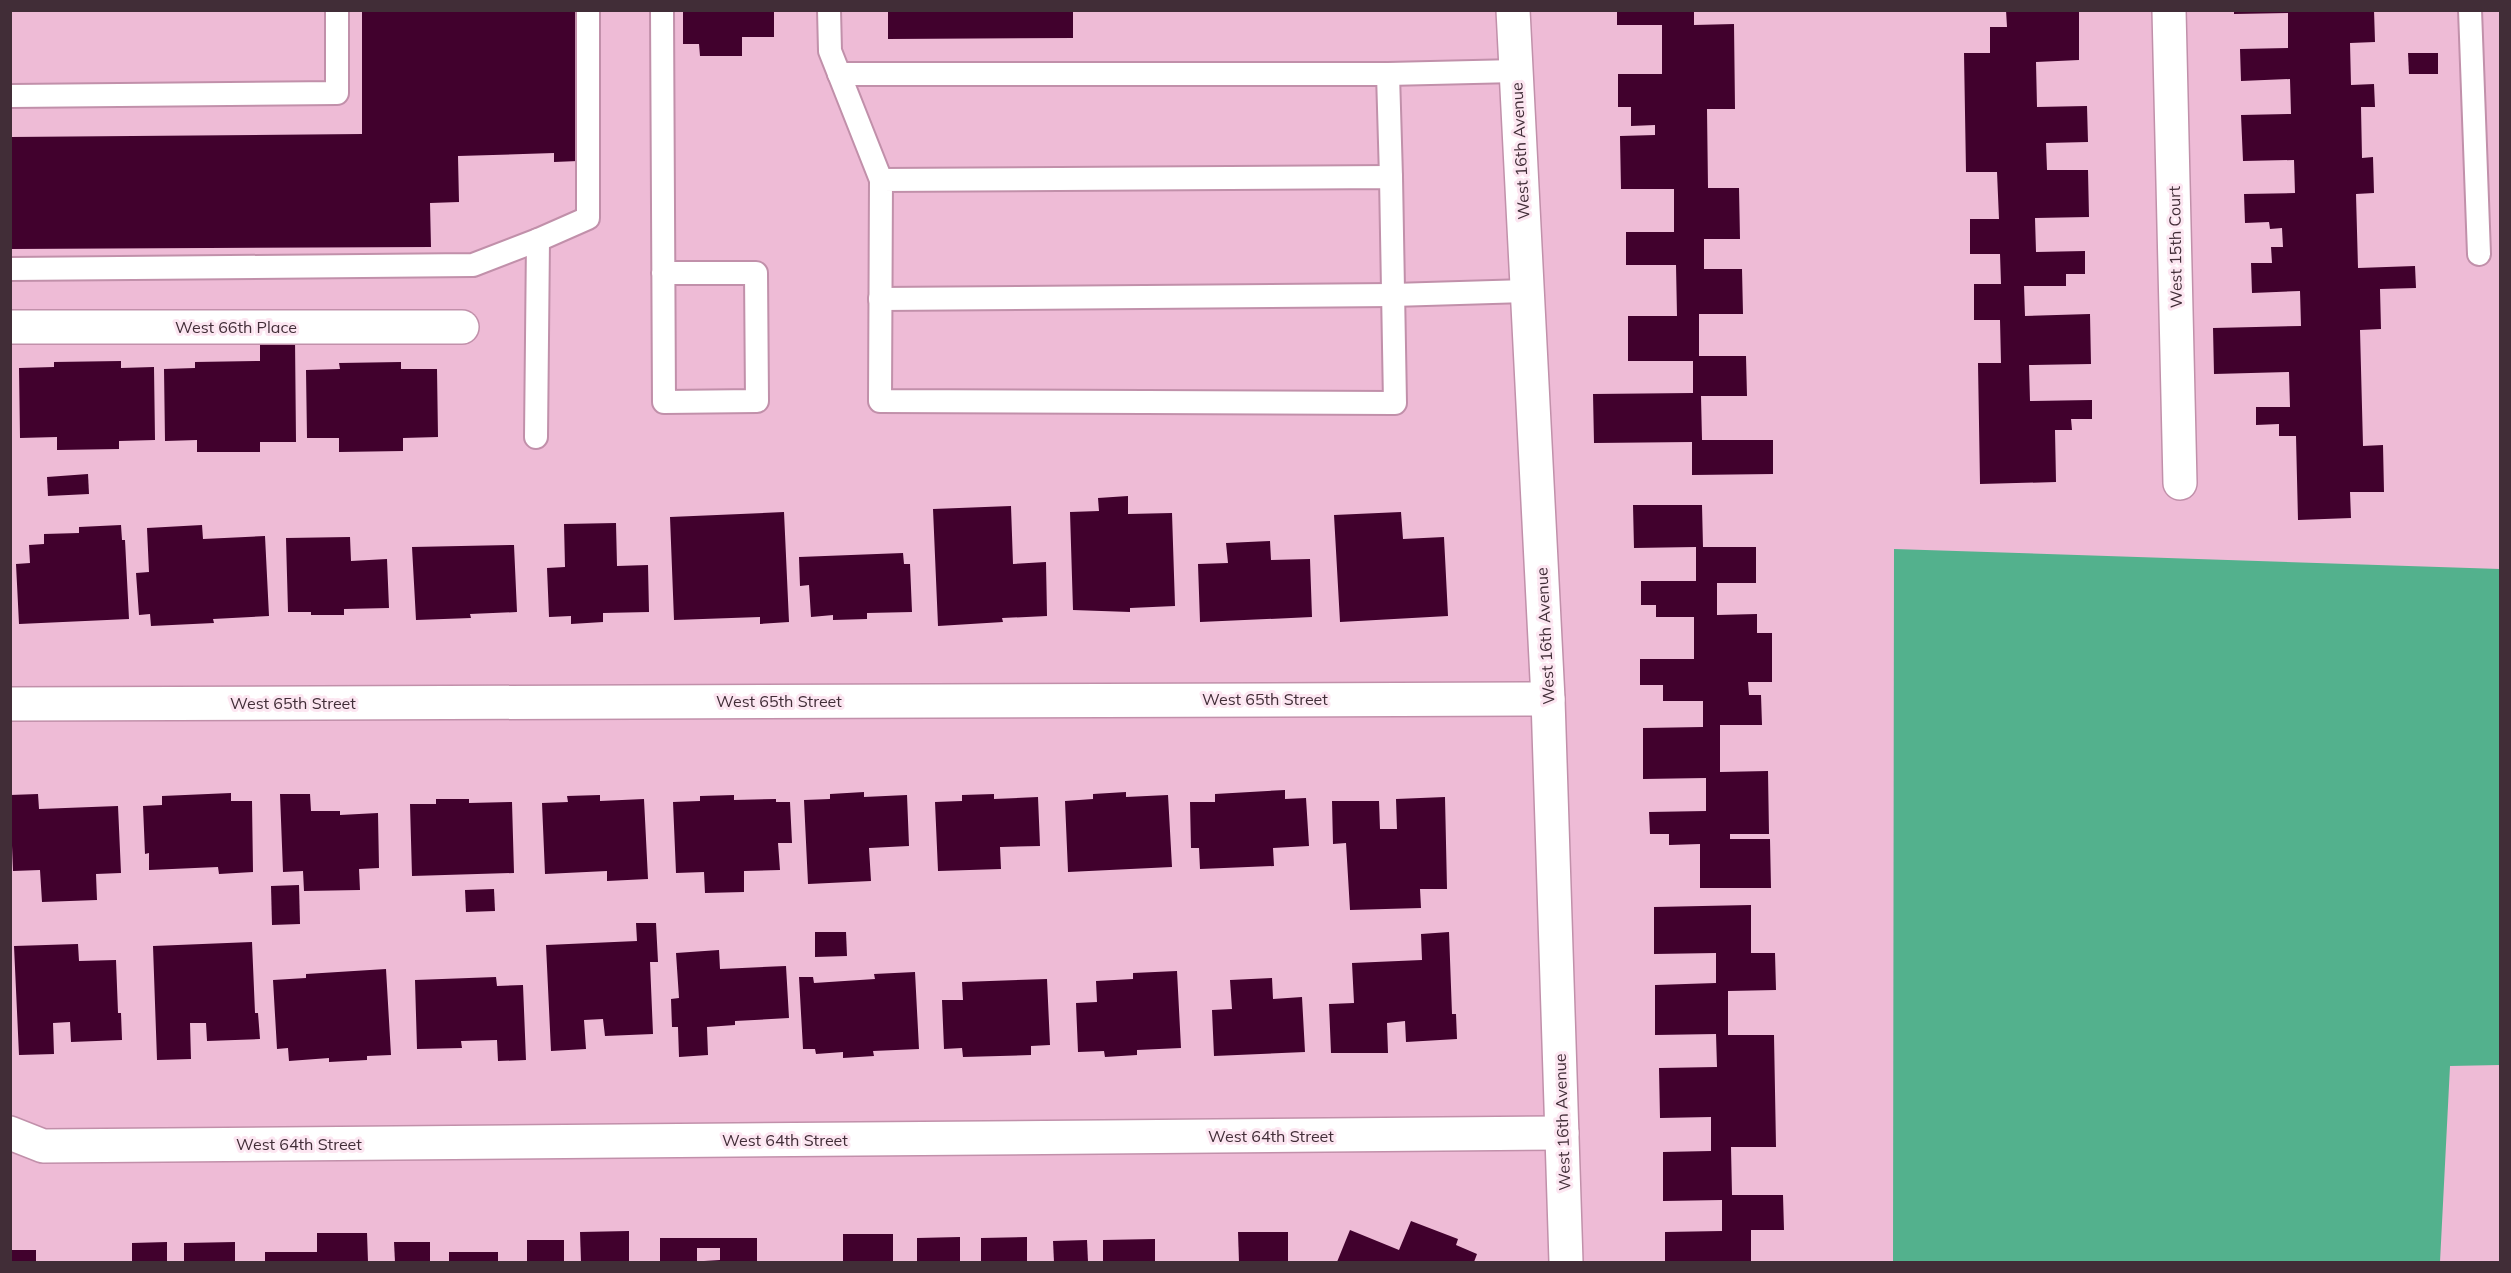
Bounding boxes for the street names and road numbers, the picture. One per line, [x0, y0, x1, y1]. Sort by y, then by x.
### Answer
street label: West 16th Avenue [1506, 82, 1534, 220]
street label: West 15th Court [2164, 185, 2186, 308]
street label: West 66th Place [175, 317, 297, 337]
street label: West 16th Avenue [1531, 567, 1559, 705]
street label: West 65th Street [1202, 689, 1328, 709]
street label: West 65th Street [716, 691, 842, 711]
street label: West 65th Street [230, 693, 356, 713]
street label: West 16th Avenue [1550, 1053, 1574, 1191]
street label: West 64th Street [1208, 1126, 1334, 1146]
street label: West 64th Street [722, 1130, 848, 1150]
street label: West 64th Street [236, 1134, 362, 1154]

